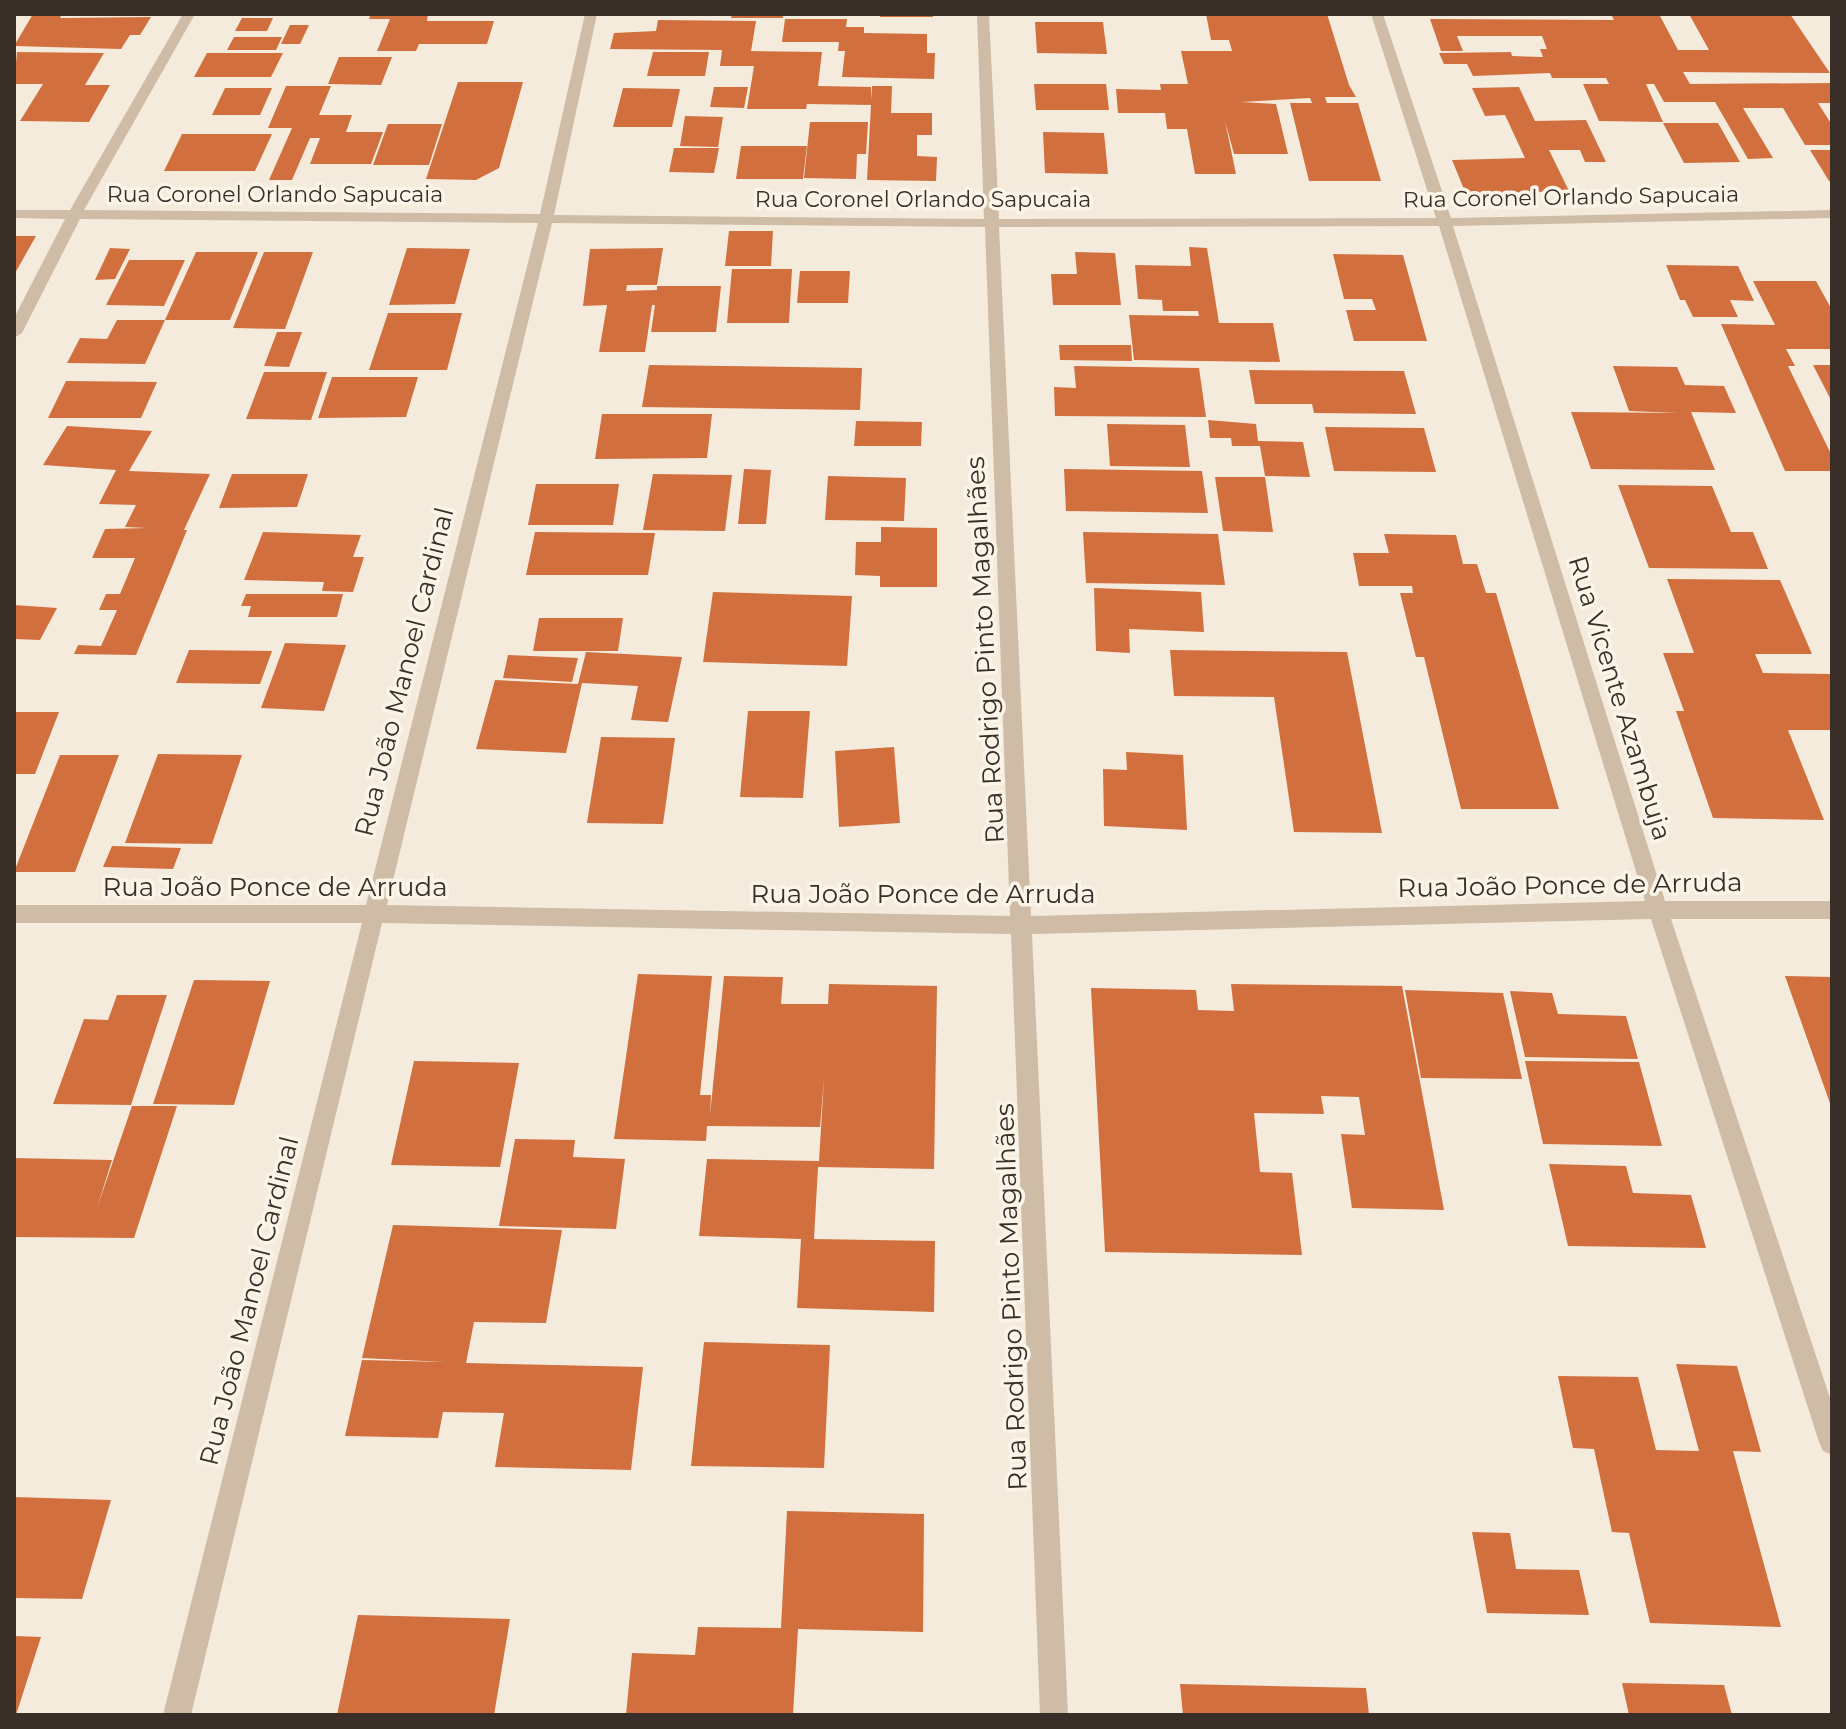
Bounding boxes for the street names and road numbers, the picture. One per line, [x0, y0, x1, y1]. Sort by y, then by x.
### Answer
street label: Rua Coronel Orlando Sapucaia [107, 181, 443, 208]
street label: Rua Coronel Orlando Sapucaia [1403, 181, 1739, 213]
street label: Rua Coronel Orlando Sapucaia [755, 186, 1091, 213]
street label: Rua Rodrigo Pinto Magalhães [959, 456, 1011, 844]
street label: Rua João Manoel Cardinal [348, 504, 460, 840]
street label: Rua Vicente Azambuja [1561, 552, 1679, 844]
street label: Rua João Ponce de Arruda [1397, 866, 1743, 904]
street label: Rua João Ponce de Arruda [102, 871, 448, 903]
street label: Rua João Ponce de Arruda [750, 878, 1096, 910]
street label: Rua Rodrigo Pinto Magalhães [988, 1103, 1034, 1491]
street label: Rua João Manoel Cardinal [193, 1133, 305, 1469]

